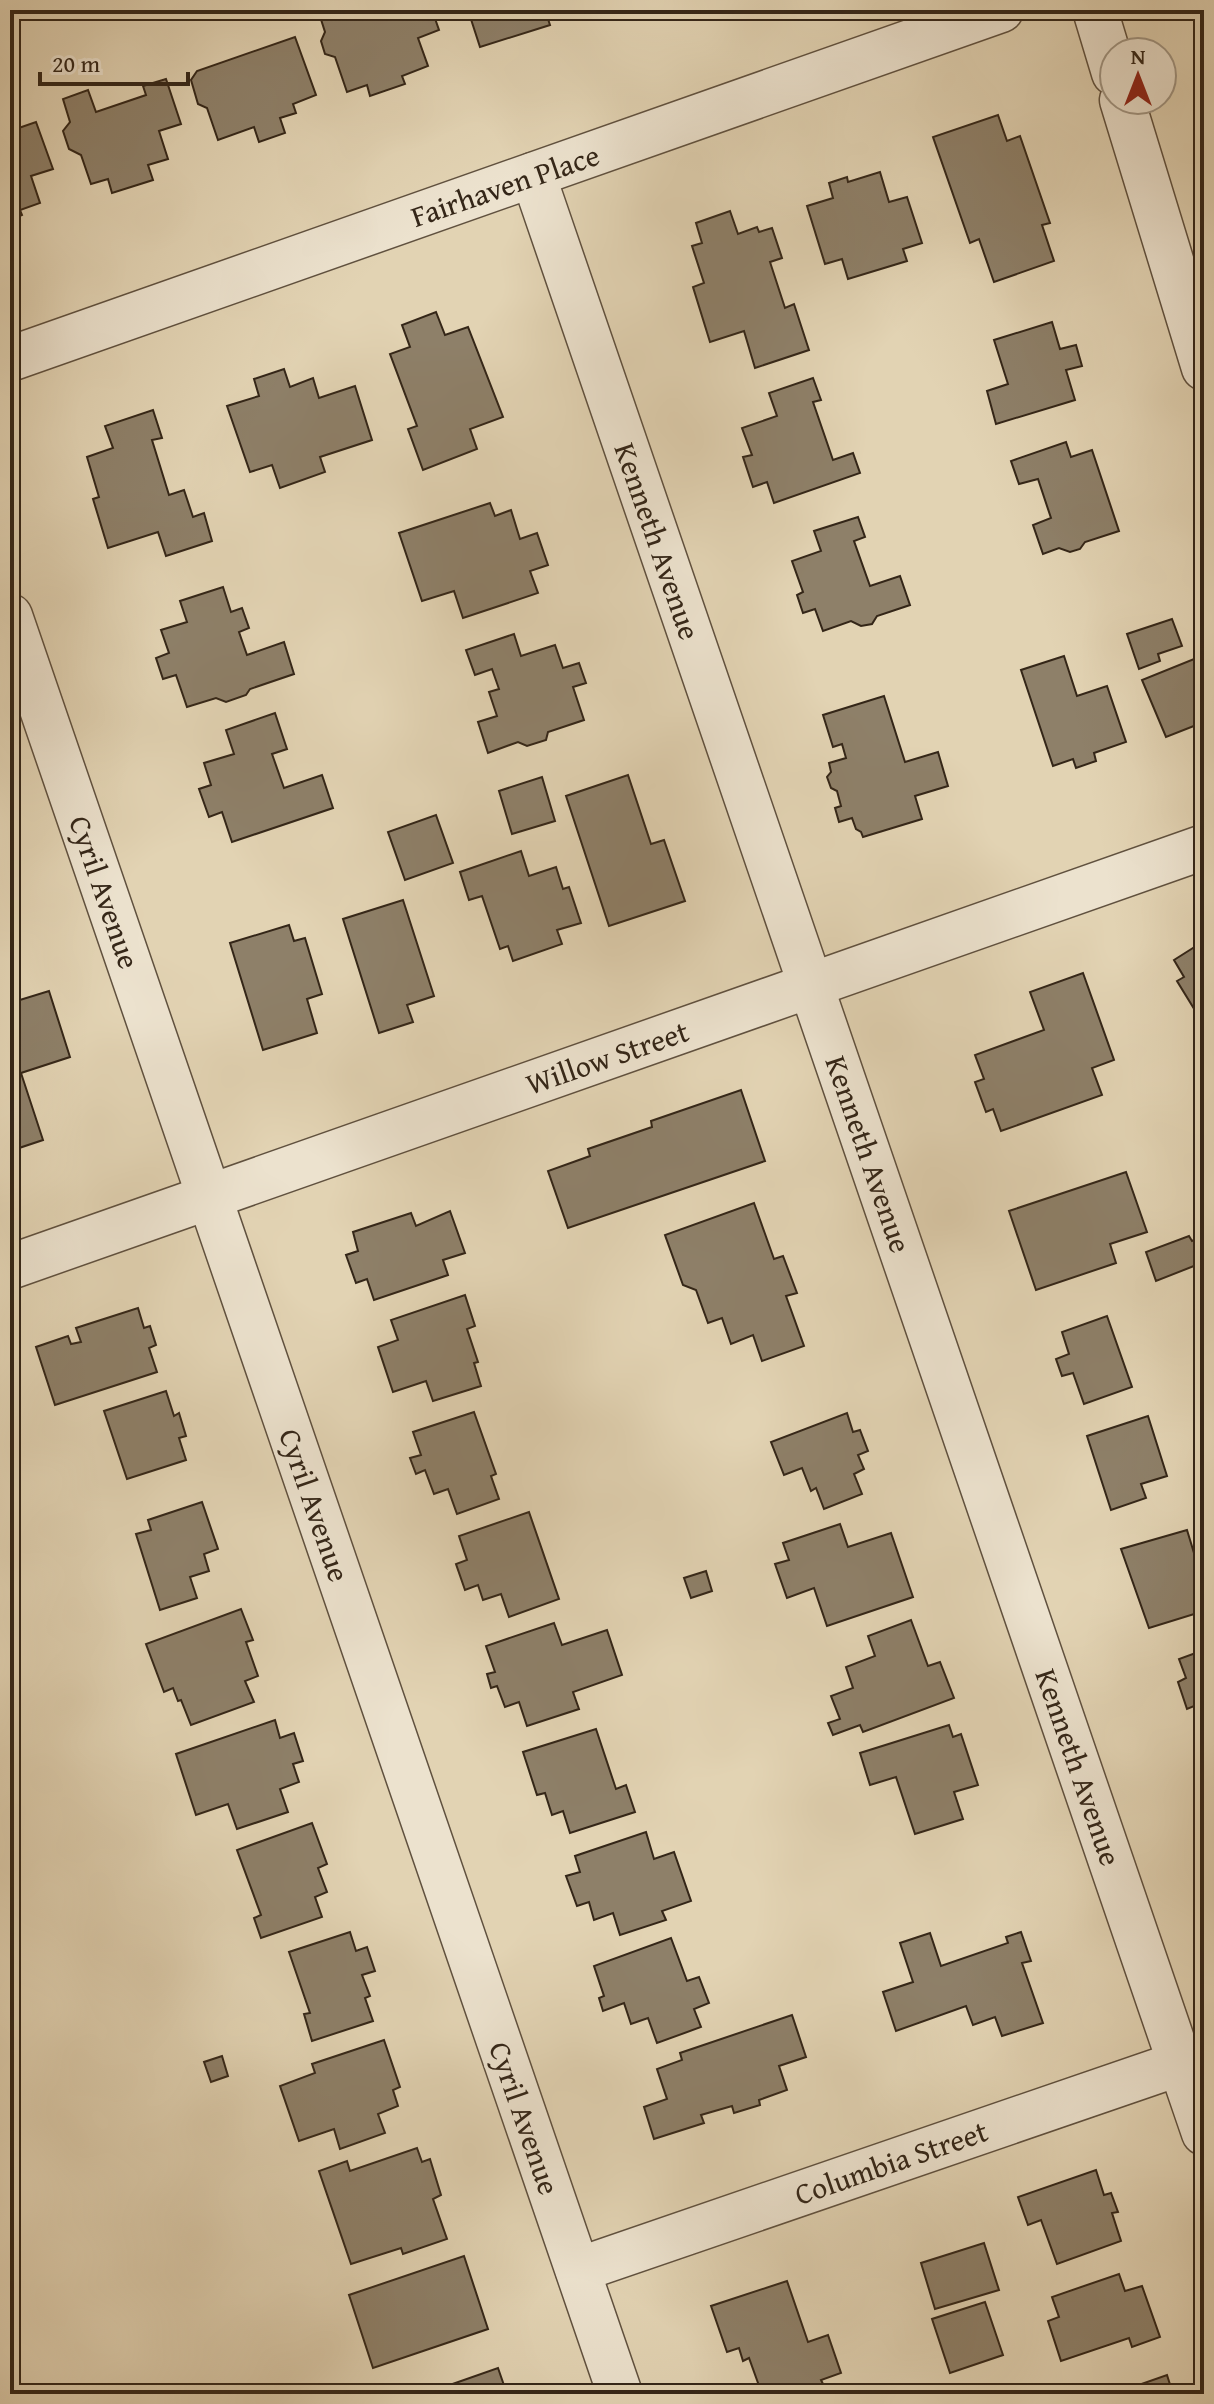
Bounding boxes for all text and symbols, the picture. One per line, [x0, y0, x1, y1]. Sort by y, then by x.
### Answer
scale bar [40, 36, 188, 86]
north arrow [1098, 36, 1178, 116]
text: N [1131, 40, 1146, 72]
text: 20 m [52, 46, 100, 81]
street label: Fairhaven Place [405, 132, 605, 238]
street label: Kenneth Avenue [604, 437, 712, 645]
street label: Cyril Avenue [58, 810, 152, 974]
street label: Willow Street [520, 1008, 695, 1105]
street label: Kenneth Avenue [815, 1050, 923, 1258]
street label: Cyril Avenue [268, 1423, 362, 1587]
street label: Kenneth Avenue [1025, 1663, 1133, 1871]
street label: Cyril Avenue [478, 2036, 572, 2200]
street label: Columbia Street [789, 2108, 994, 2216]

